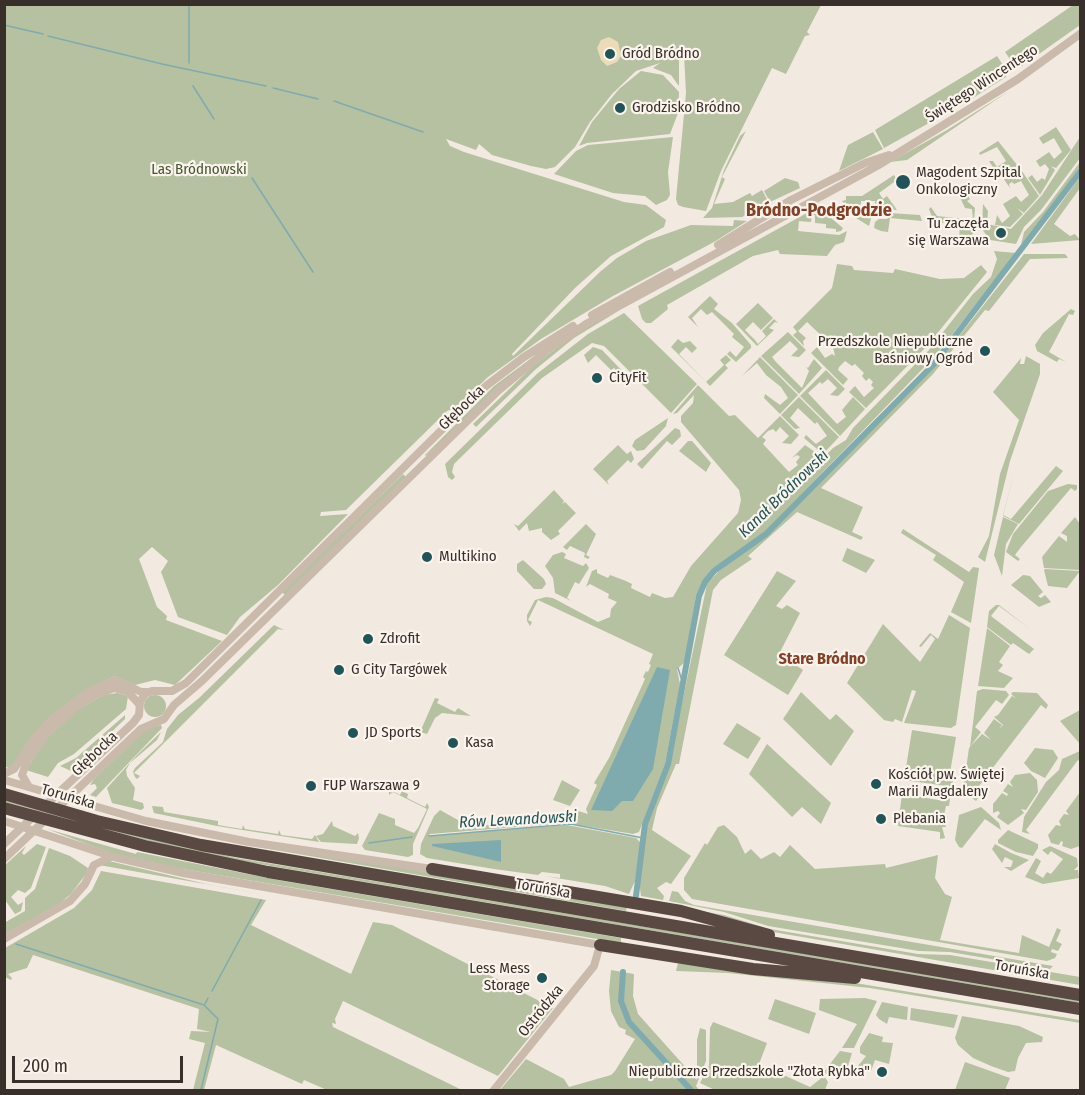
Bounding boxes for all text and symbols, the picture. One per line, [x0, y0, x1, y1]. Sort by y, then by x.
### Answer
street label: Świętego Wincentego [923, 41, 1041, 127]
place label: Gród Bródno [622, 45, 700, 63]
marker: Gród Bródno [603, 47, 617, 61]
place label: Grodzisko Bródno [632, 99, 740, 117]
marker: Grodzisko Bródno [613, 101, 627, 115]
park label: Las Bródnowski [151, 161, 247, 179]
place label: Magodent Szpital Onkologiczny [916, 164, 1021, 199]
marker: Magodent Szpital Onkologiczny [894, 173, 912, 191]
district label: Bródno-Podgrodzie [746, 200, 892, 222]
place label: Tu zaczęła się Warszawa [908, 215, 989, 250]
marker: Tu zaczęła się Warszawa [994, 226, 1008, 240]
place label: Przedszkole Niepubliczne Baśniowy Ogród [818, 333, 973, 368]
marker: Przedszkole Niepubliczne Baśniowy Ogród [978, 344, 992, 358]
place label: CityFit [609, 369, 647, 387]
marker: CityFit [590, 371, 604, 385]
street label: Głębocka [435, 382, 489, 434]
water label: Kanał Bródnowski [735, 446, 833, 542]
place label: Multikino [439, 548, 497, 566]
marker: Multikino [420, 550, 434, 564]
place label: Zdrofit [380, 630, 420, 648]
marker: Zdrofit [361, 632, 375, 646]
district label: Stare Bródno [778, 650, 866, 670]
place label: G City Targówek [351, 661, 447, 679]
marker: G City Targówek [332, 663, 346, 677]
place label: JD Sports [365, 724, 421, 742]
marker: JD Sports [346, 726, 360, 740]
street label: Głębocka [68, 728, 122, 780]
place label: Kasa [465, 734, 494, 752]
marker: Kasa [446, 736, 460, 750]
place label: Kościół pw. Świętej Marii Magdaleny [888, 766, 1005, 801]
place label: FUP Warszawa 9 [323, 777, 420, 795]
marker: Kościół pw. Świętej Marii Magdaleny [869, 777, 883, 791]
marker: FUP Warszawa 9 [304, 779, 318, 793]
street label: Toruńska [39, 781, 97, 813]
water label: Rów Lewandowski [459, 807, 577, 833]
place label: Plebania [893, 810, 946, 828]
marker: Plebania [874, 812, 888, 826]
street label: Toruńska [514, 875, 572, 903]
street label: Toruńska [993, 956, 1051, 984]
place label: Less Mess Storage [469, 960, 530, 995]
marker: Less Mess Storage [535, 971, 549, 985]
street label: Ostródzka [515, 981, 567, 1041]
scale bar [15, 1044, 186, 1082]
text: 200 m [23, 1055, 68, 1077]
place label: Niepubliczne Przedszkole "Złota Rybka" [629, 1063, 870, 1081]
marker: Niepubliczne Przedszkole "Złota Rybka" [875, 1065, 889, 1079]

